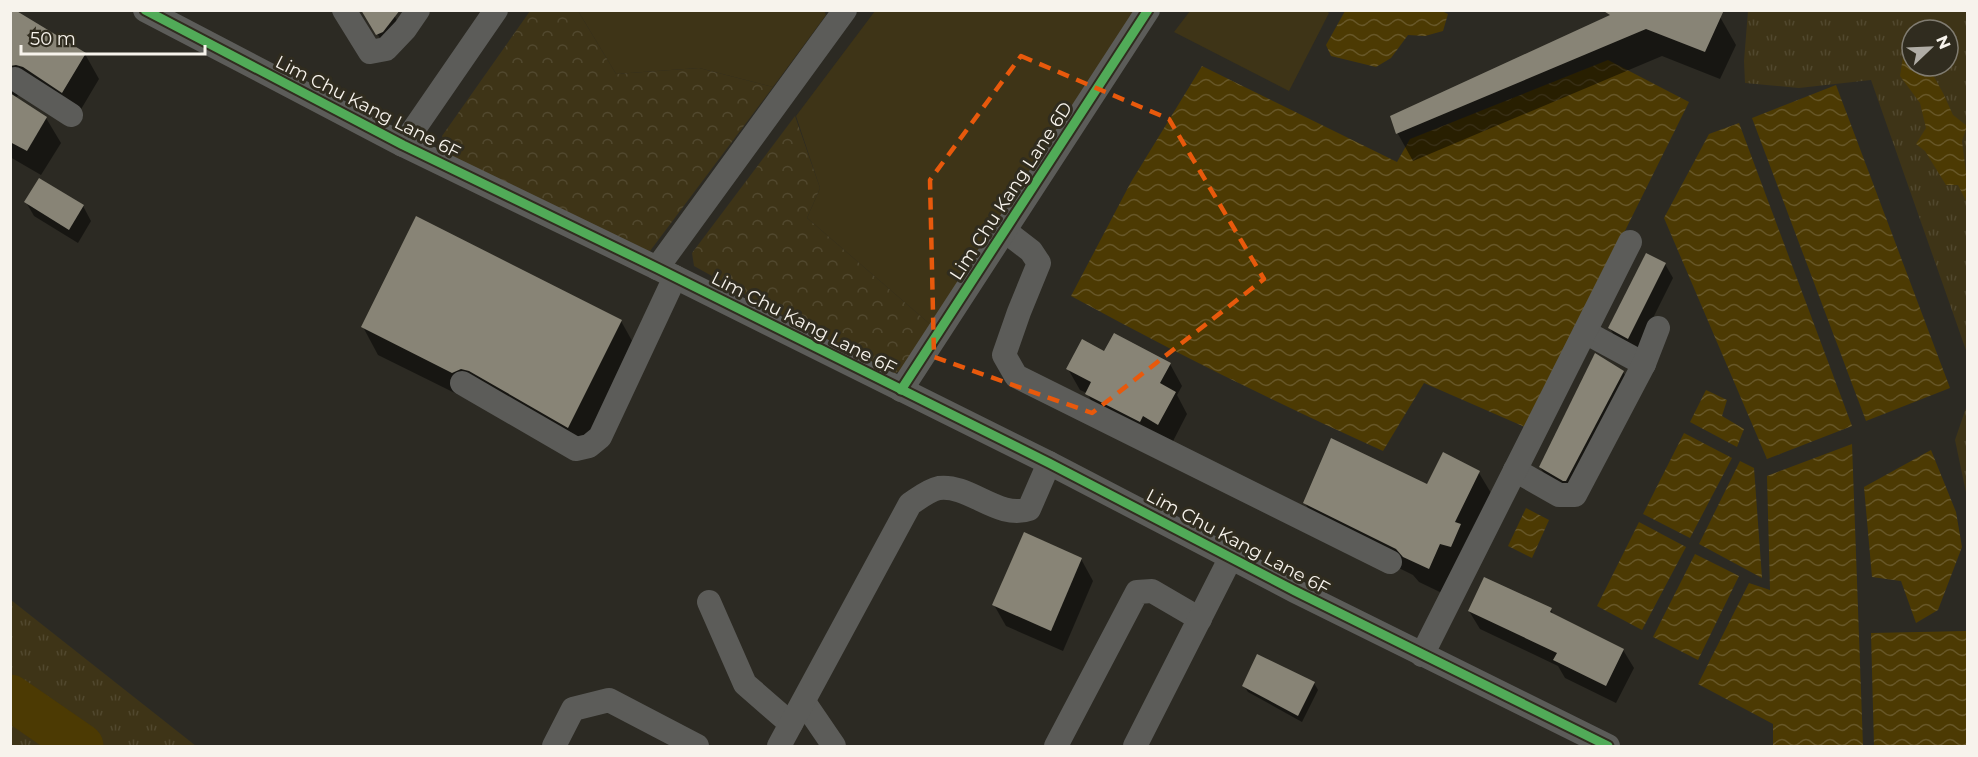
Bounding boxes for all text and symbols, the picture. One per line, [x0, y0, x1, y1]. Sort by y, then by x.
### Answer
scale bar [21, 18, 206, 56]
north arrow [1900, 18, 1960, 78]
text: 50 m [30, 28, 76, 50]
text: N [1932, 33, 1955, 52]
street label: Lim Chu Kang Lane 6F [272, 51, 464, 163]
street label: Lim Chu Kang Lane 6D [945, 98, 1077, 284]
street label: Lim Chu Kang Lane 6F [708, 267, 900, 379]
street label: Lim Chu Kang Lane 6F [1142, 484, 1334, 600]

